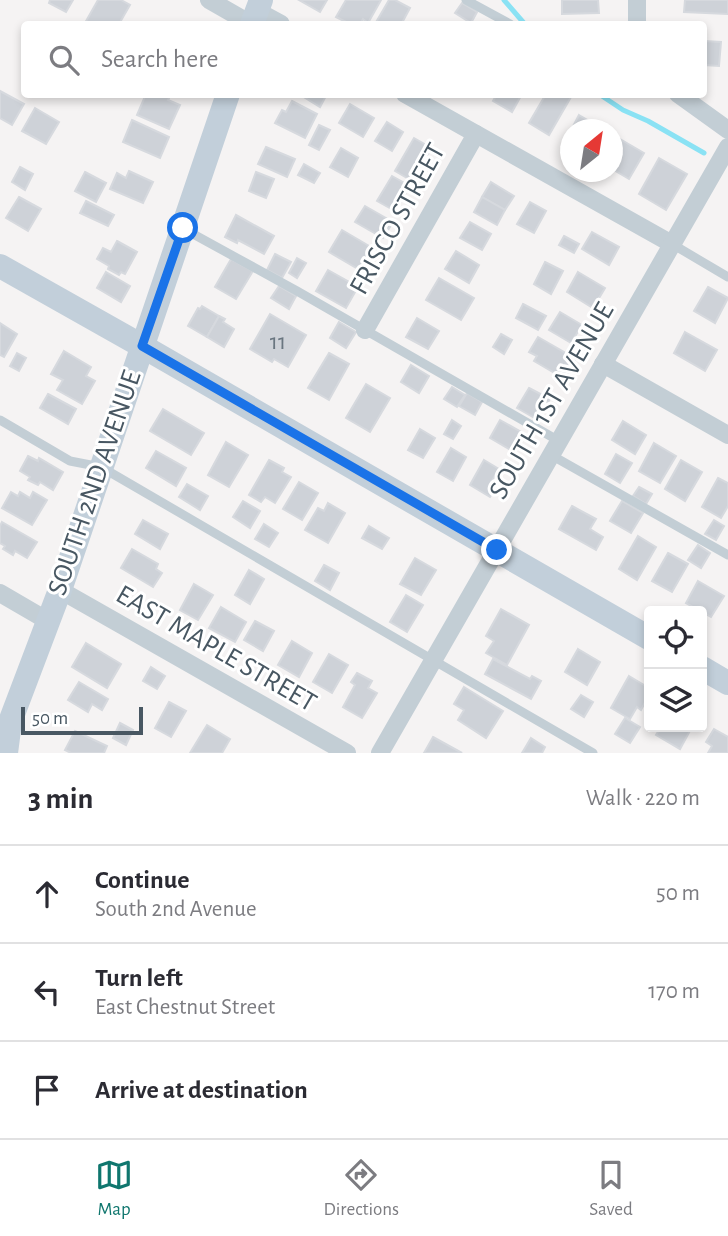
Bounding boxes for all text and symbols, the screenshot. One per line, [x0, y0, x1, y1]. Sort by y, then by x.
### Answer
search box [21, 21, 707, 98]
icon: search [45, 41, 83, 79]
text: Search here [101, 46, 219, 72]
north arrow [560, 119, 623, 182]
street label: FRISCO STREET [345, 138, 451, 299]
route start [167, 212, 198, 243]
street label: SOUTH 1ST AVENUE [484, 298, 620, 504]
house number: 11 [270, 330, 286, 354]
street label: SOUTH 2ND AVENUE [43, 367, 147, 599]
route end [481, 534, 512, 565]
street label: EAST MAPLE STREET [111, 580, 321, 718]
map controls [644, 606, 707, 732]
button: locate [644, 606, 707, 669]
button: layers [644, 669, 707, 732]
scale bar [21, 704, 144, 736]
text: 50 m [32, 709, 68, 728]
text: 3 min [28, 784, 93, 814]
text: Walk · 220 m [586, 787, 700, 810]
text: Continue [95, 867, 190, 893]
icon: ahead [28, 875, 66, 913]
text: 50 m [656, 882, 700, 905]
text: South 2nd Avenue [95, 898, 257, 921]
text: Turn left [95, 965, 183, 991]
icon: left [28, 973, 66, 1011]
text: 170 m [648, 980, 700, 1003]
text: East Chestnut Street [95, 996, 275, 1019]
icon: arrive [28, 1071, 66, 1109]
text: Arrive at destination [95, 1077, 308, 1103]
tab: Map [95, 1156, 133, 1221]
tab: Directions [323, 1156, 399, 1221]
tab: Saved [589, 1156, 633, 1221]

